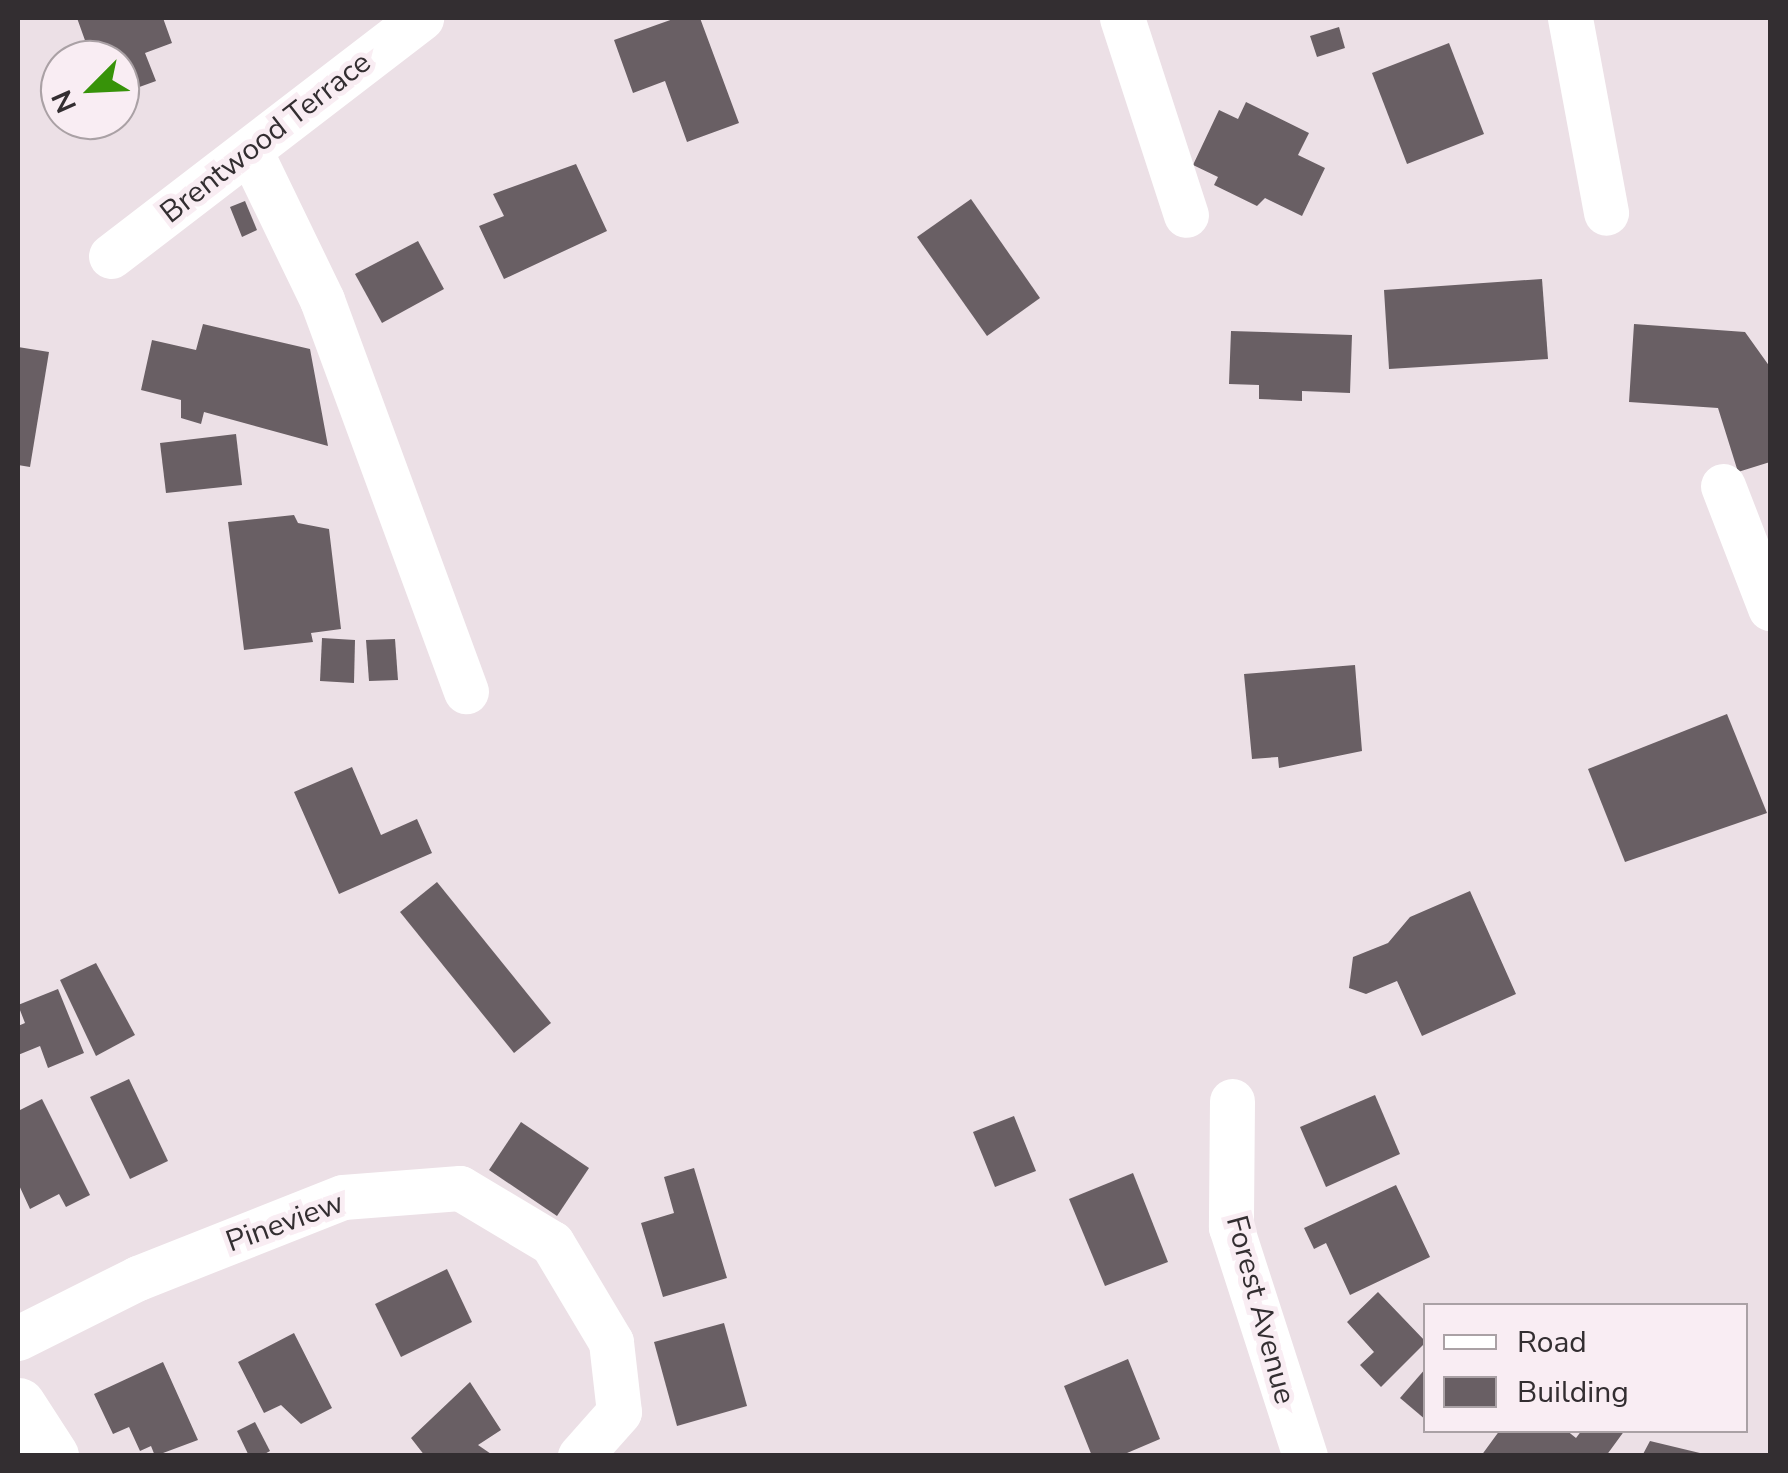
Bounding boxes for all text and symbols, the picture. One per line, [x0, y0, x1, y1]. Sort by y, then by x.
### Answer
north arrow [40, 40, 140, 140]
street label: Brentwood Terrace [154, 45, 378, 231]
text: N [43, 84, 86, 119]
street label: Pineview [221, 1185, 349, 1261]
street label: Forest Avenue [1218, 1212, 1302, 1408]
legend [1423, 1303, 1748, 1433]
text: Road [1517, 1322, 1587, 1363]
text: Building [1517, 1372, 1629, 1413]

